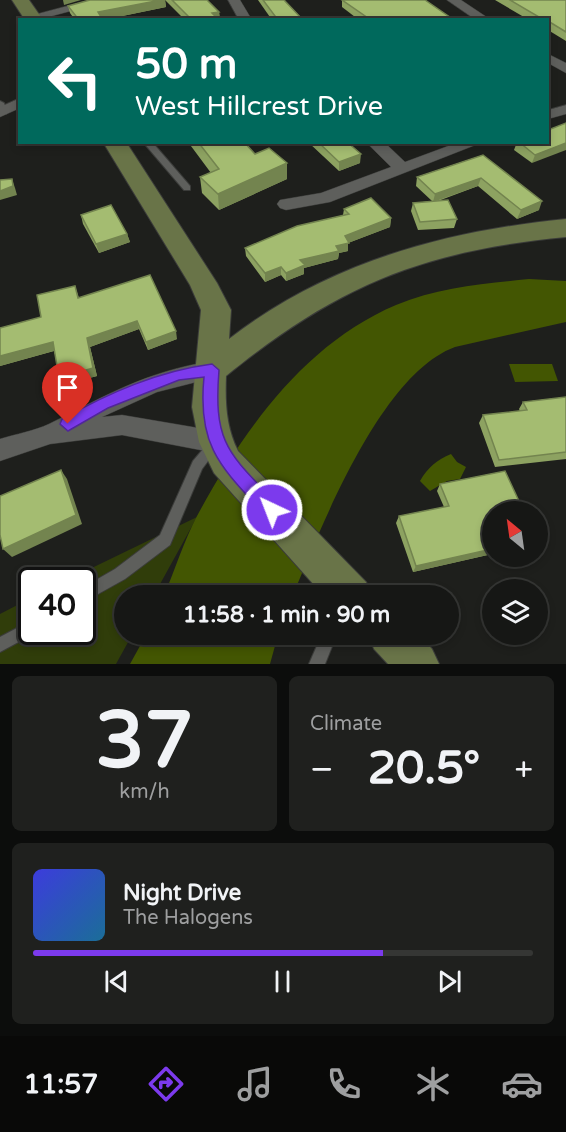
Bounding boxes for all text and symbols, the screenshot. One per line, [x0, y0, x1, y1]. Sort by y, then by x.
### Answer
text: 50 m [135, 39, 237, 90]
icon: left [36, 42, 114, 120]
text: West Hillcrest Drive [135, 90, 383, 123]
pin [42, 362, 93, 424]
icon: arrive [51, 371, 84, 404]
position arrow [240, 478, 304, 542]
north arrow [482, 501, 548, 567]
map controls [482, 501, 548, 645]
speed limit sign: 40 [18, 567, 96, 645]
button: layers [482, 579, 548, 645]
text: 11:58 · 1 min · 90 m [183, 602, 390, 628]
text: 37 [96, 694, 193, 788]
text: Climate [310, 712, 382, 736]
text: 20.5° [368, 742, 480, 796]
text: − [310, 750, 334, 789]
text: + [514, 750, 533, 789]
text: km/h [119, 780, 170, 804]
text: Night Drive [123, 880, 241, 906]
text: The Halogens [123, 906, 253, 930]
icon: previous [100, 965, 133, 998]
icon: pause [266, 965, 299, 998]
icon: next [433, 965, 466, 998]
icon: directions [145, 1063, 187, 1105]
icon: music [234, 1063, 276, 1105]
icon: phone [323, 1063, 365, 1105]
icon: climate [412, 1063, 454, 1105]
icon: car [501, 1063, 543, 1105]
text: 11:57 [23, 1068, 98, 1101]

